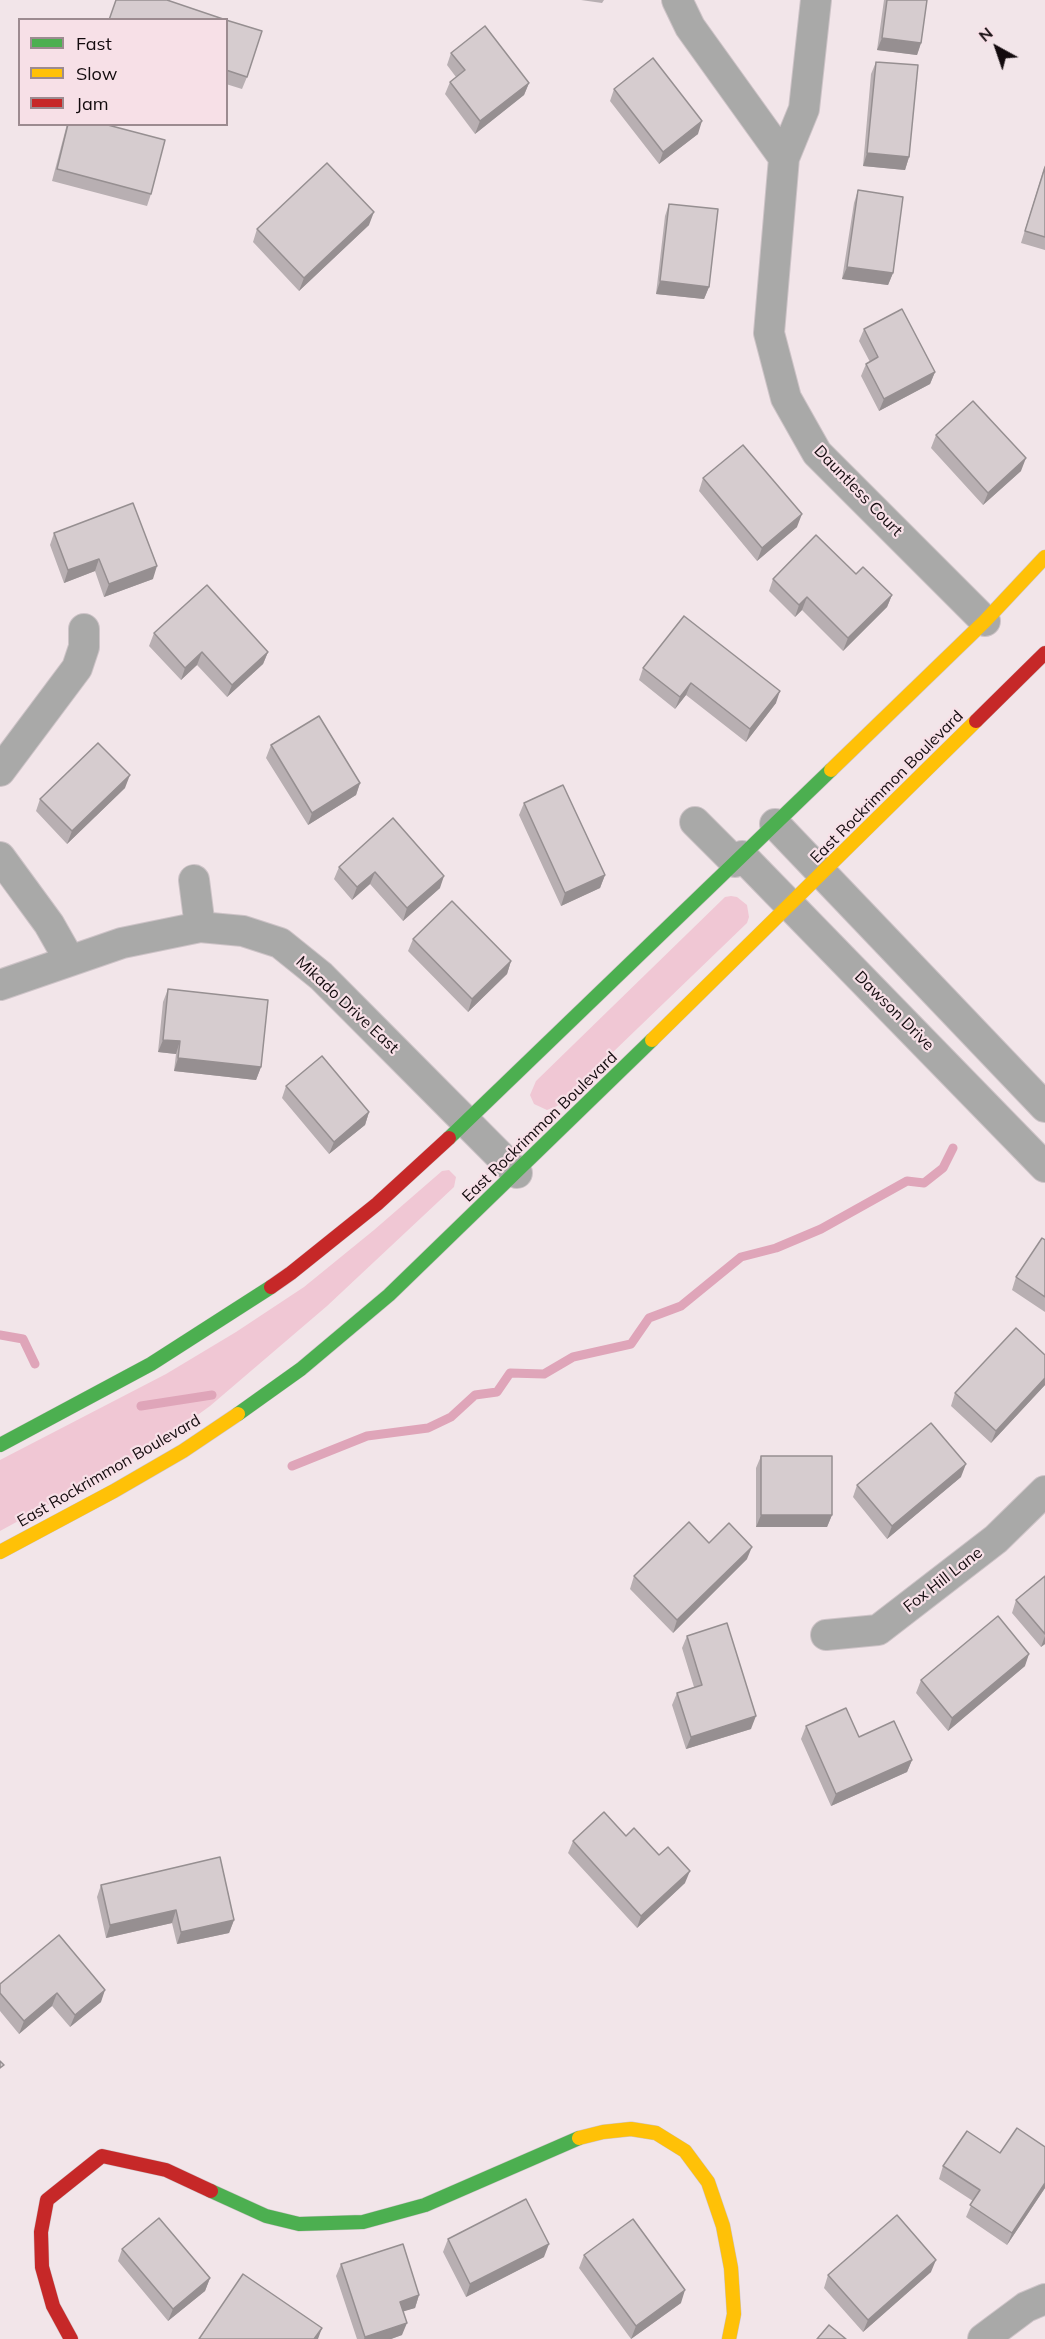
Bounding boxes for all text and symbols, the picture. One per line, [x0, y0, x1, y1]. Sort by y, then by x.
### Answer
legend [18, 18, 228, 126]
north arrow [967, 18, 1027, 78]
text: N [974, 23, 996, 46]
text: Fast [76, 32, 112, 55]
text: Slow [76, 62, 117, 85]
text: Jam [76, 92, 109, 115]
street label: Dauntless Court [810, 442, 906, 540]
street label: East Rockrimmon Boulevard [807, 707, 967, 867]
street label: Mikado Drive East [292, 952, 402, 1058]
street label: Dawson Drive [850, 967, 938, 1055]
street label: East Rockrimmon Boulevard [459, 1048, 621, 1206]
street label: East Rockrimmon Boulevard [14, 1411, 204, 1531]
street label: Fox Hill Lane [900, 1543, 986, 1617]

